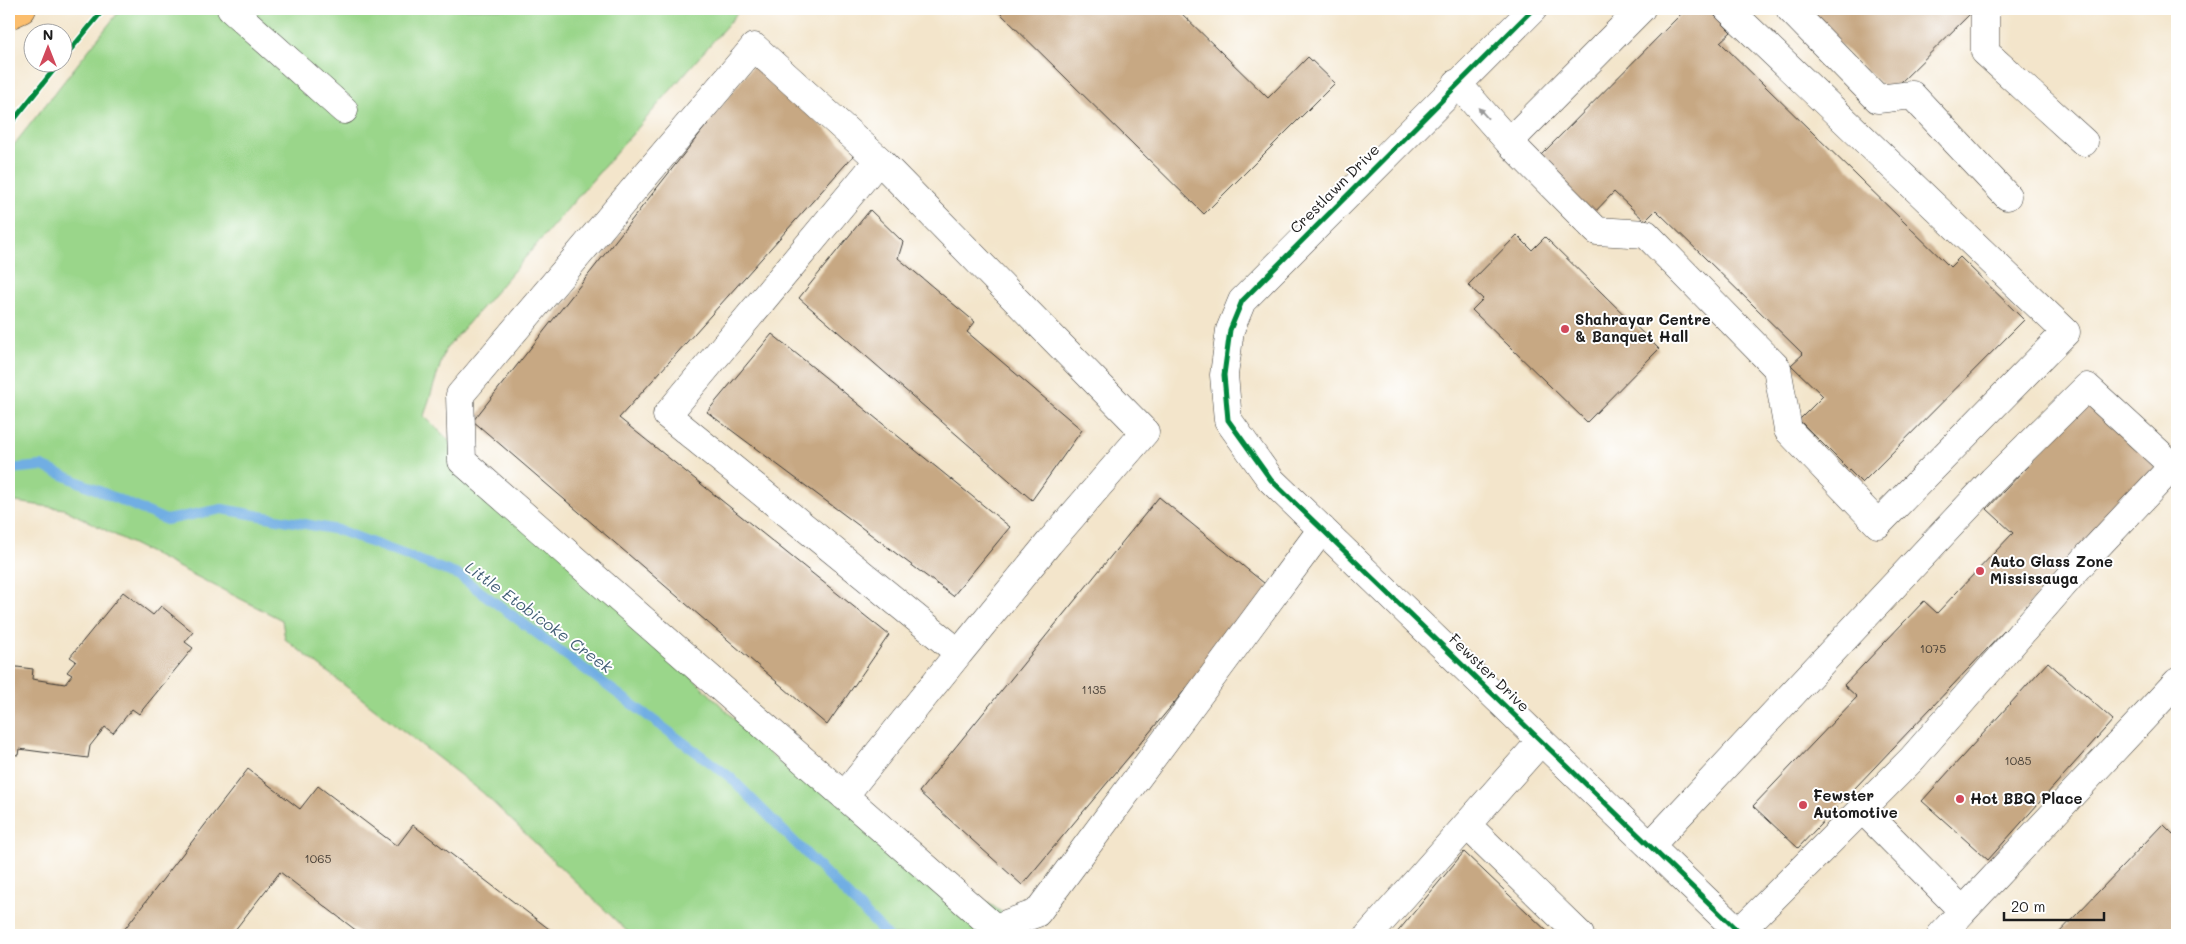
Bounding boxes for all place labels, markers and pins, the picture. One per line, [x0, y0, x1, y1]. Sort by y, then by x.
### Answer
place label: Shahrayar Centre & Banquet Hall [1575, 309, 1711, 346]
marker: Shahrayar Centre & Banquet Hall [1559, 323, 1571, 335]
place label: Auto Glass Zone Mississauga [1990, 551, 2113, 588]
marker: Auto Glass Zone Mississauga [1974, 565, 1986, 577]
place label: Fewster Automotive [1813, 785, 1898, 822]
place label: Hot BBQ Place [1970, 788, 2082, 808]
marker: Hot BBQ Place [1954, 793, 1966, 805]
marker: Fewster Automotive [1797, 799, 1809, 811]

